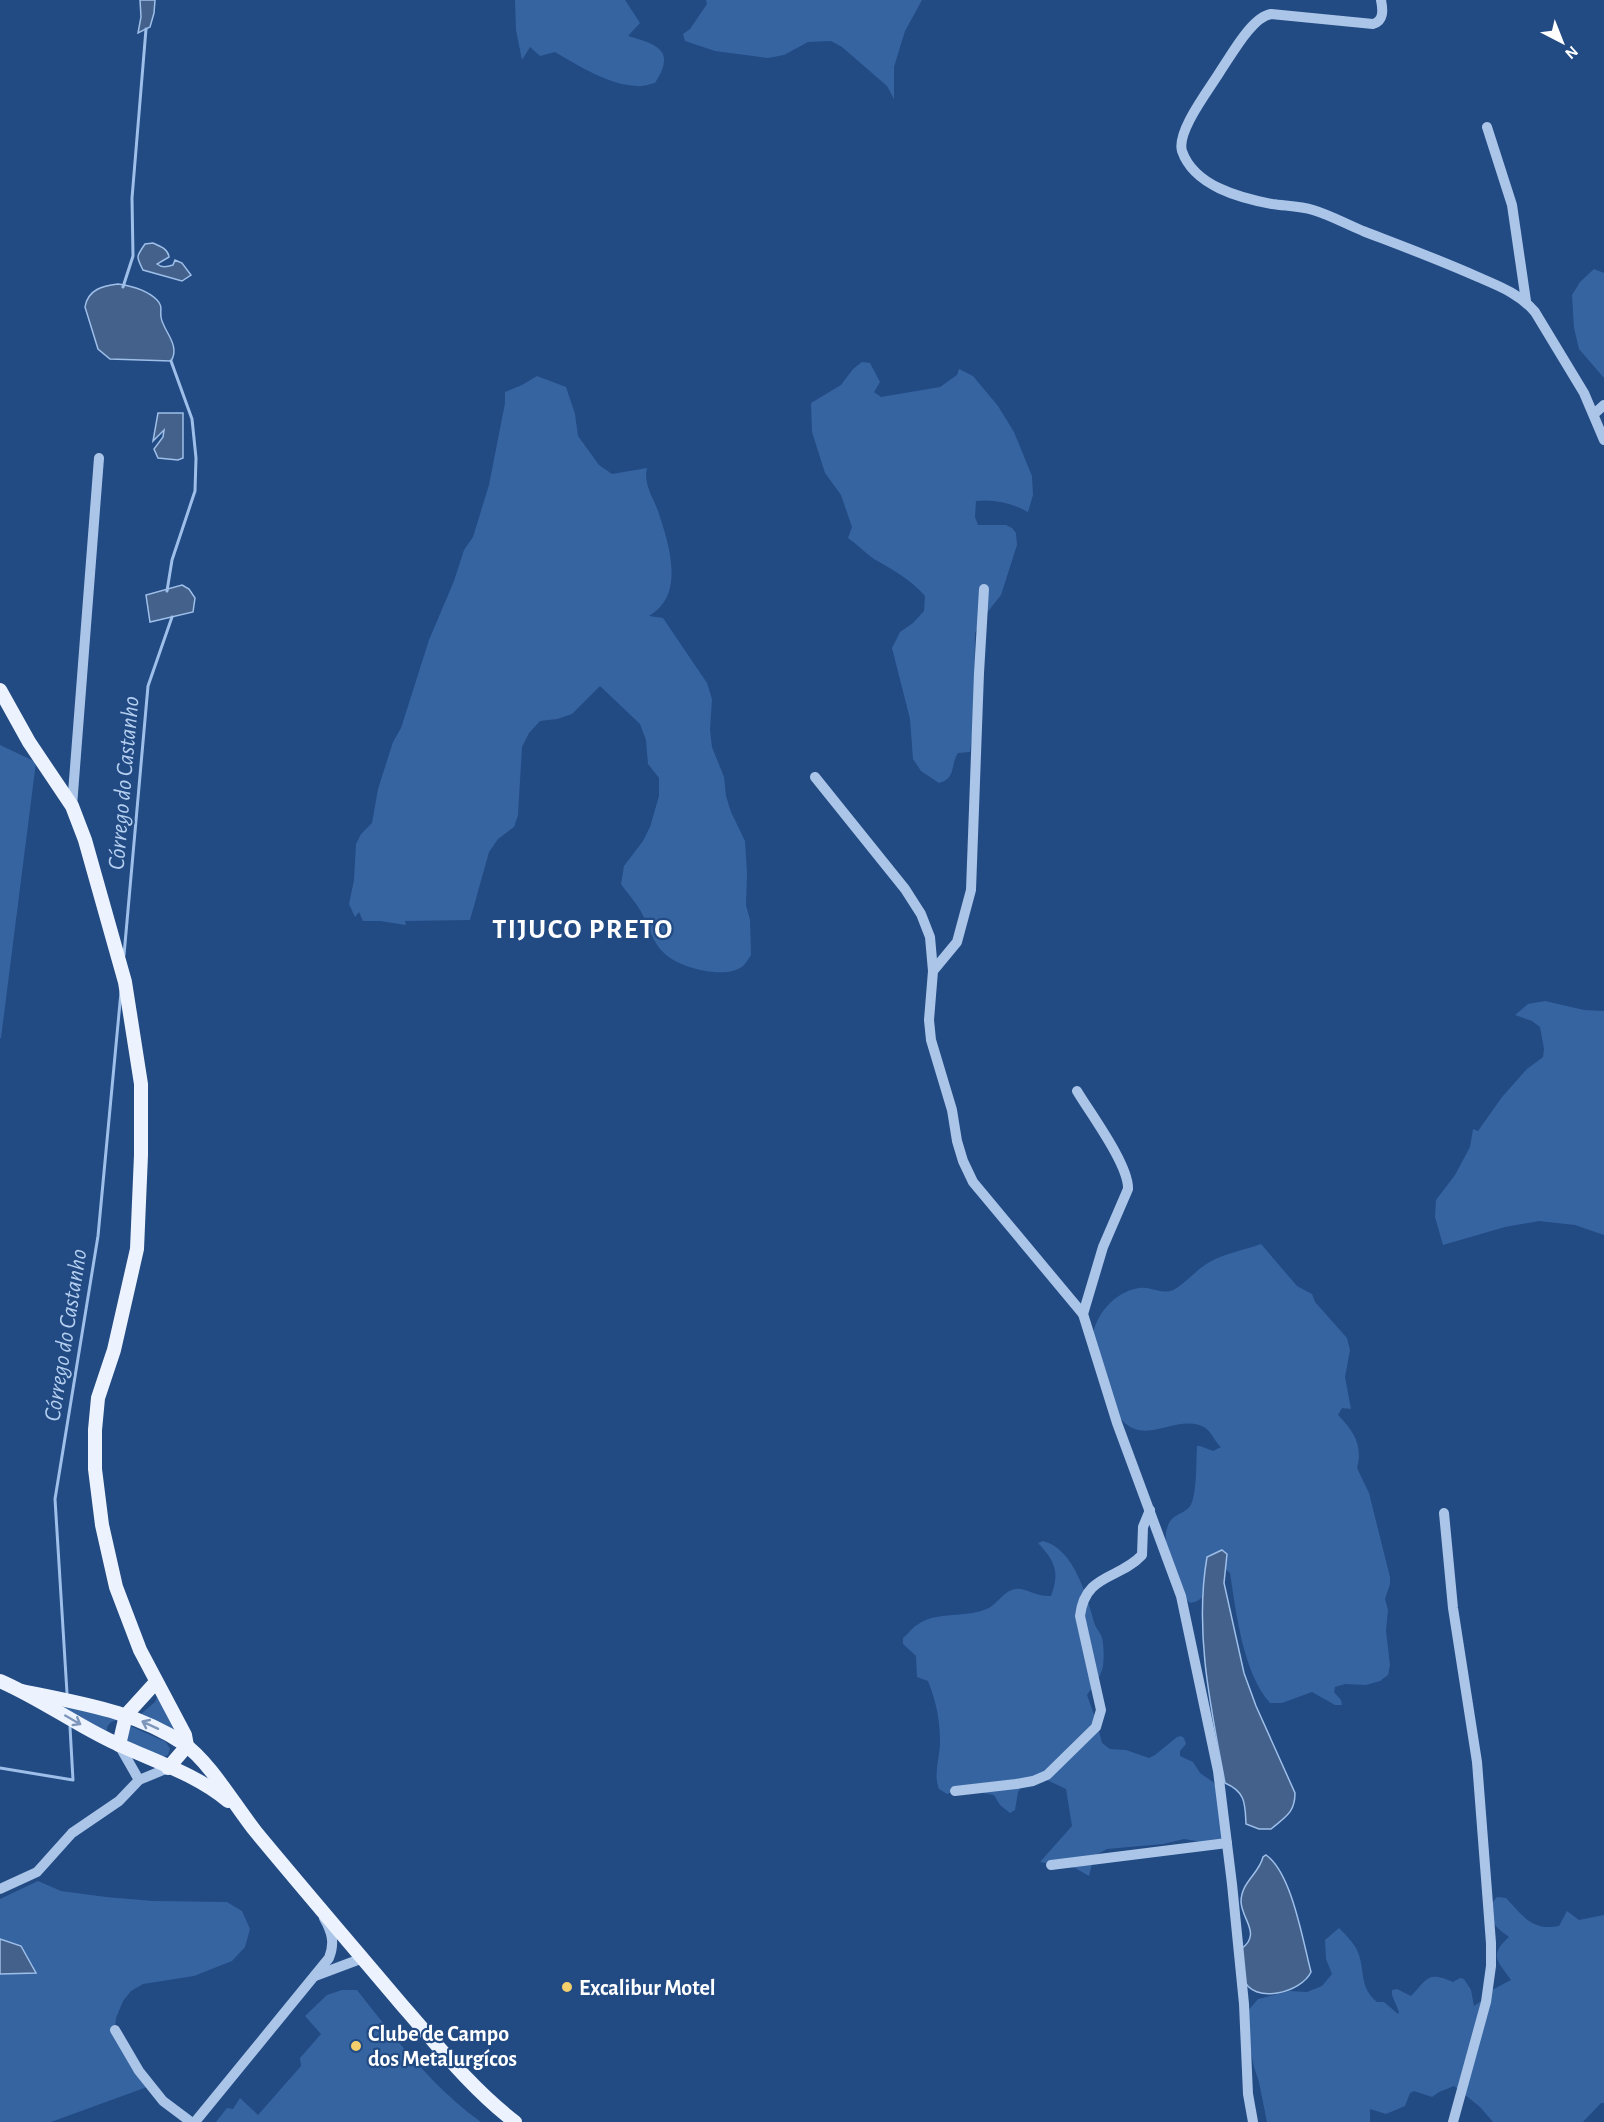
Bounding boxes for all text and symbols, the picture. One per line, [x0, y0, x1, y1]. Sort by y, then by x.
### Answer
north arrow [1532, 12, 1592, 72]
text: N [1562, 43, 1581, 62]
water label: Córrego do Castanho [104, 695, 144, 871]
district label: TIJUCO PRETO [492, 916, 674, 944]
water label: Córrego do Castanho [41, 1247, 91, 1423]
one-way arrow [64, 1715, 81, 1727]
one-way arrow [142, 1719, 160, 1730]
place label: Excalibur Motel [579, 1977, 716, 1999]
marker: Excalibur Motel [560, 1980, 574, 1994]
place label: Clube de Campo dos Metalurgícos [368, 2023, 517, 2070]
marker: Clube de Campo dos Metalurgícos [349, 2039, 363, 2053]

